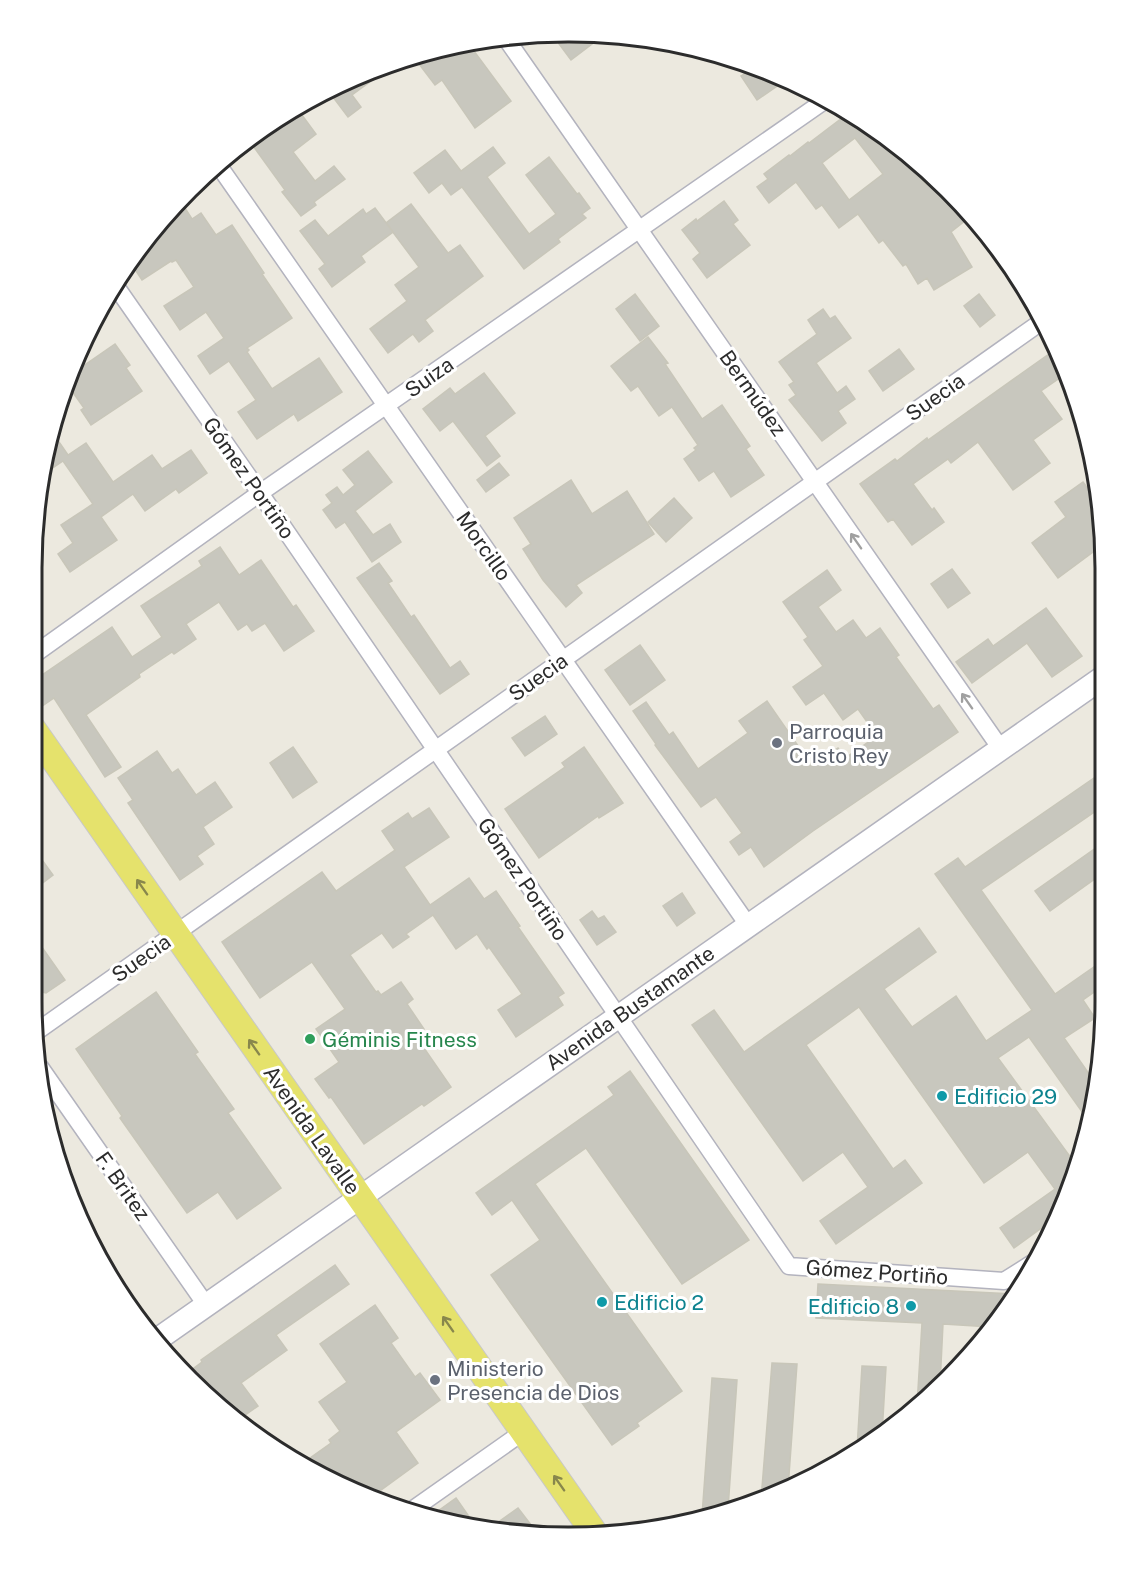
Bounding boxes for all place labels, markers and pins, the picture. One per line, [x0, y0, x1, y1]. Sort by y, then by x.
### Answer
place label: Parroquia Cristo Rey [789, 719, 889, 768]
marker: Parroquia Cristo Rey [770, 736, 784, 750]
place label: Géminis Fitness [322, 1027, 477, 1052]
marker: Géminis Fitness [303, 1032, 317, 1046]
place label: Edificio 29 [954, 1084, 1057, 1109]
marker: Edificio 29 [935, 1089, 949, 1103]
place label: Edificio 2 [614, 1290, 704, 1315]
place label: Edificio 8 [808, 1294, 899, 1319]
marker: Edificio 2 [595, 1295, 609, 1309]
marker: Edificio 8 [904, 1299, 918, 1313]
place label: Ministerio Presencia de Dios [447, 1356, 619, 1405]
marker: Ministerio Presencia de Dios [428, 1373, 442, 1387]

